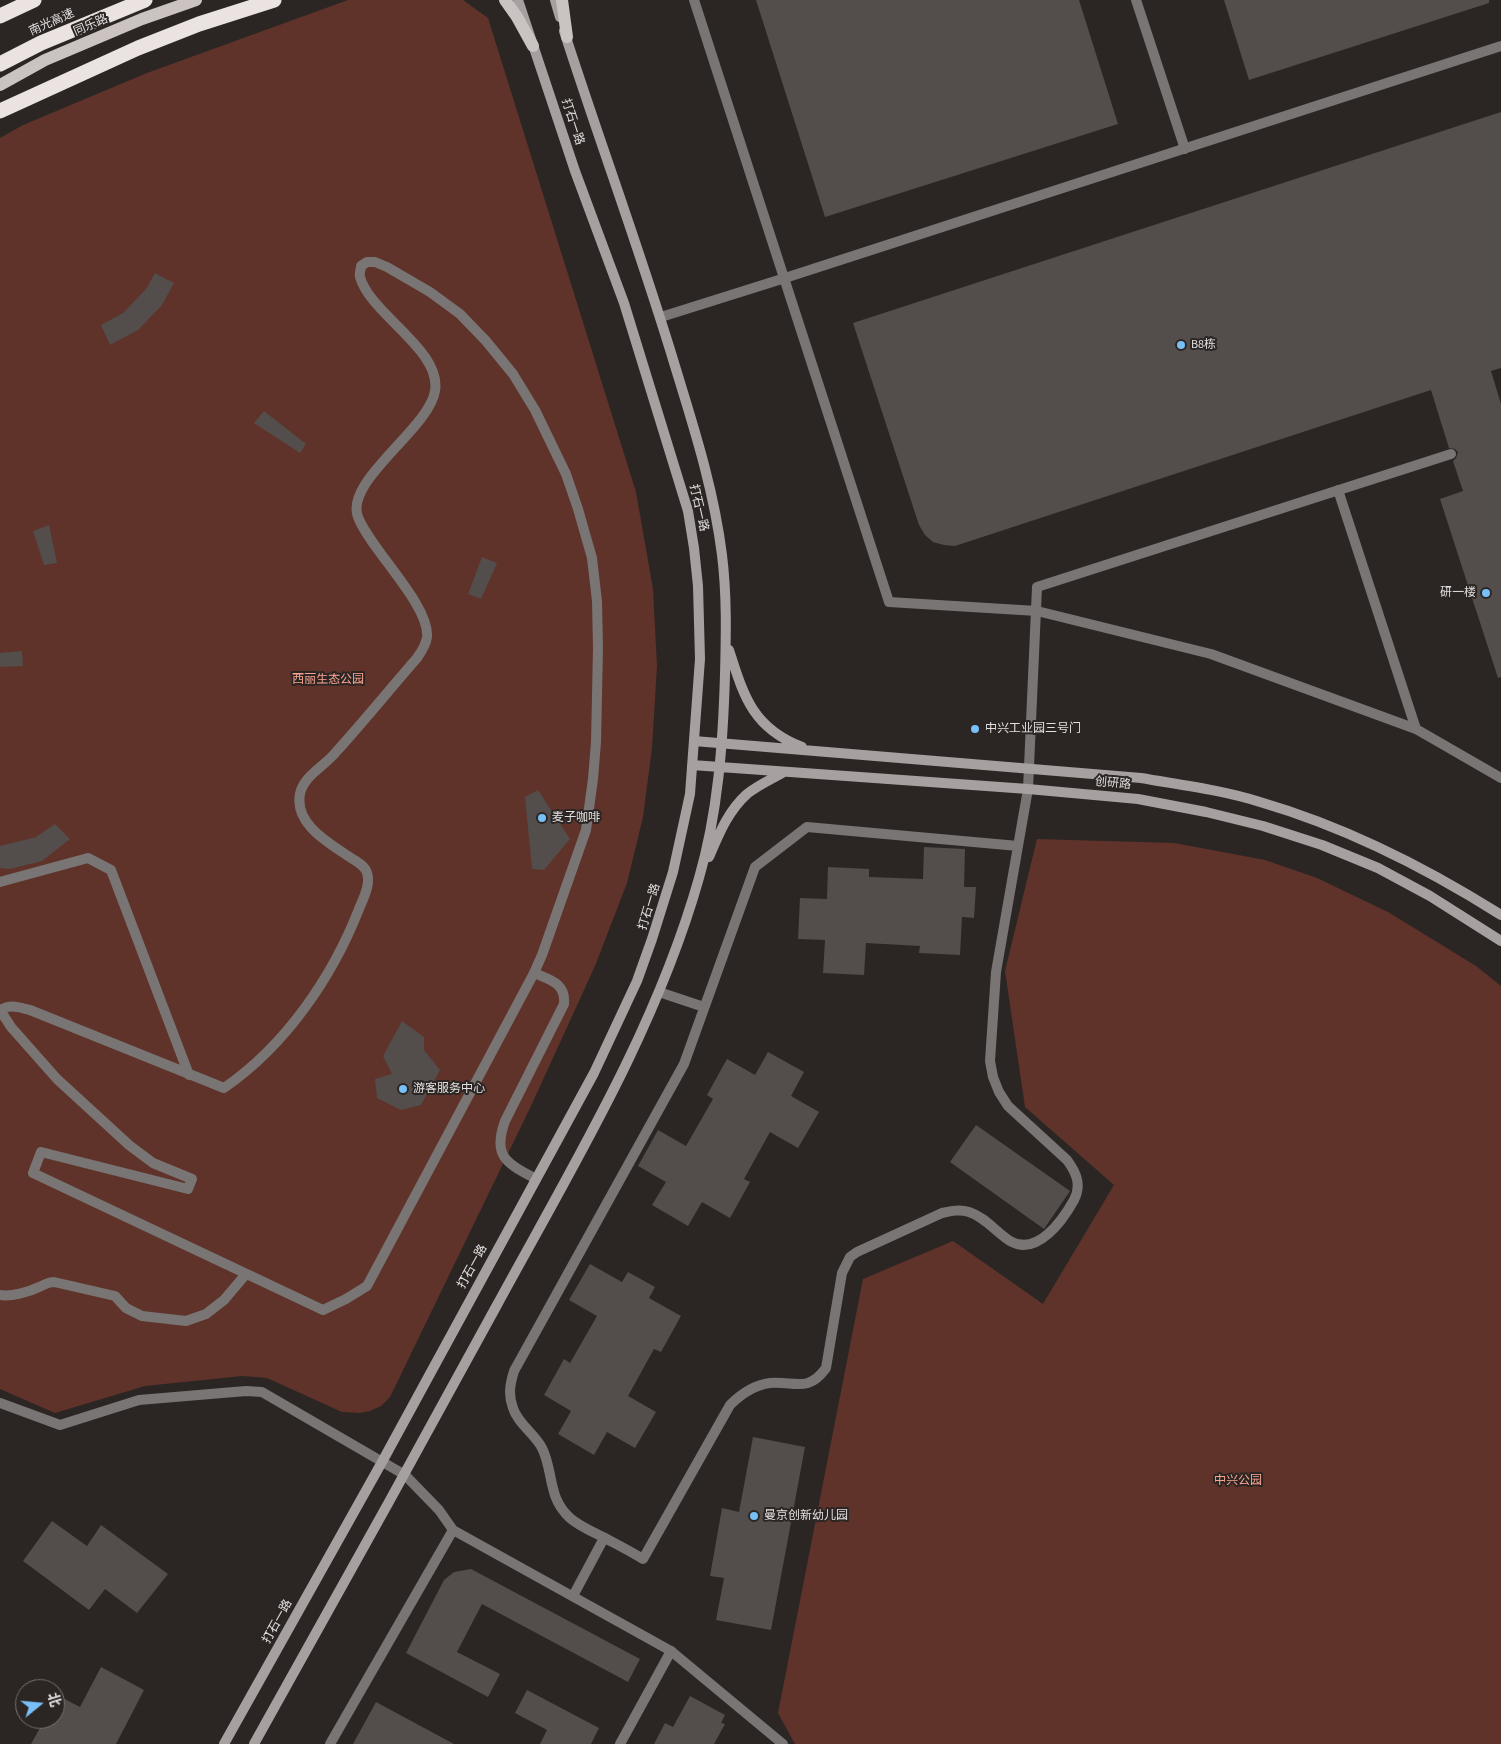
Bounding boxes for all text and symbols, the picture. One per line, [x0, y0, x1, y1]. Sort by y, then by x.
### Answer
street label: 南光高速 [27, 7, 77, 39]
street label: 同乐路 [72, 12, 110, 40]
street label: 打石一路 [558, 97, 586, 147]
place label: B8栋 [1191, 338, 1216, 352]
marker: B8栋 [1175, 339, 1187, 351]
street label: 打石一路 [686, 483, 710, 533]
place label: 研一楼 [1440, 586, 1476, 600]
marker: 研一楼 [1480, 587, 1492, 599]
park label: 西丽生态公园 [292, 673, 364, 687]
place label: 中兴工业园三号门 [985, 722, 1081, 736]
marker: 中兴工业园三号门 [969, 723, 981, 735]
street label: 创研路 [1094, 775, 1132, 793]
place label: 麦子咖啡 [552, 811, 600, 825]
marker: 麦子咖啡 [536, 812, 548, 824]
street label: 打石一路 [636, 882, 664, 932]
place label: 游客服务中心 [413, 1082, 485, 1096]
marker: 游客服务中心 [397, 1083, 409, 1095]
street label: 打石一路 [455, 1243, 491, 1291]
park label: 中兴公园 [1214, 1474, 1262, 1488]
place label: 曼京创新幼儿园 [764, 1509, 848, 1523]
marker: 曼京创新幼儿园 [748, 1510, 760, 1522]
street label: 打石一路 [260, 1598, 296, 1646]
north arrow [15, 1679, 65, 1729]
text: 北 [42, 1690, 65, 1710]

